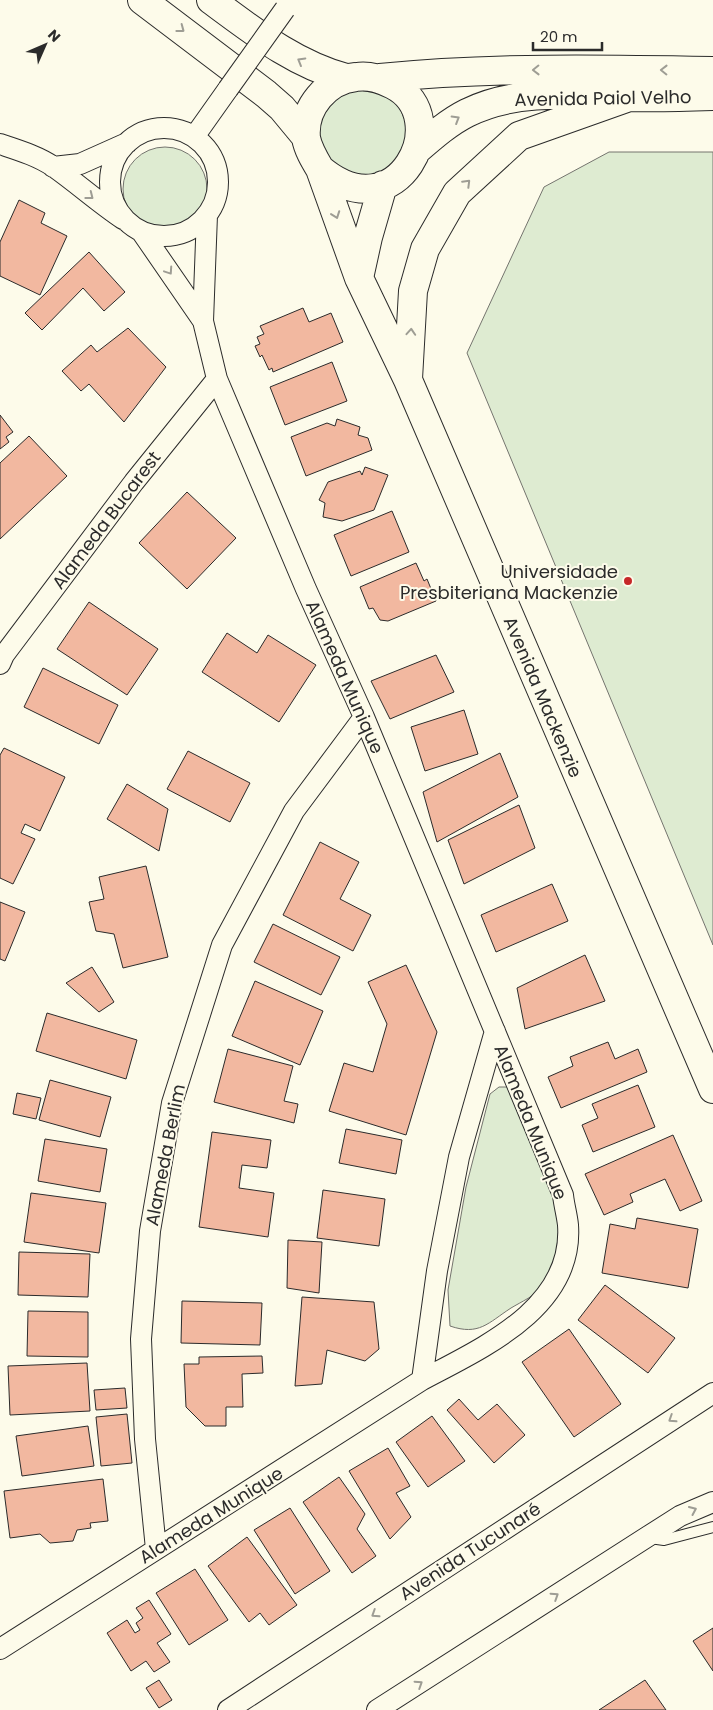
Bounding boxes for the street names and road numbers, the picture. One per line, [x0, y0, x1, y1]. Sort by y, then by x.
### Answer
street label: Avenida Paiol Velho [514, 84, 692, 112]
street label: Alameda Bucarest [46, 446, 166, 594]
street label: Alameda Munique [300, 596, 390, 758]
street label: Avenida Mackenzie [498, 613, 588, 781]
street label: Alameda Munique [488, 1041, 574, 1203]
street label: Alameda Berlim [139, 1082, 191, 1228]
street label: Alameda Munique [134, 1461, 288, 1569]
street label: Avenida Tucunaré [395, 1496, 545, 1606]

